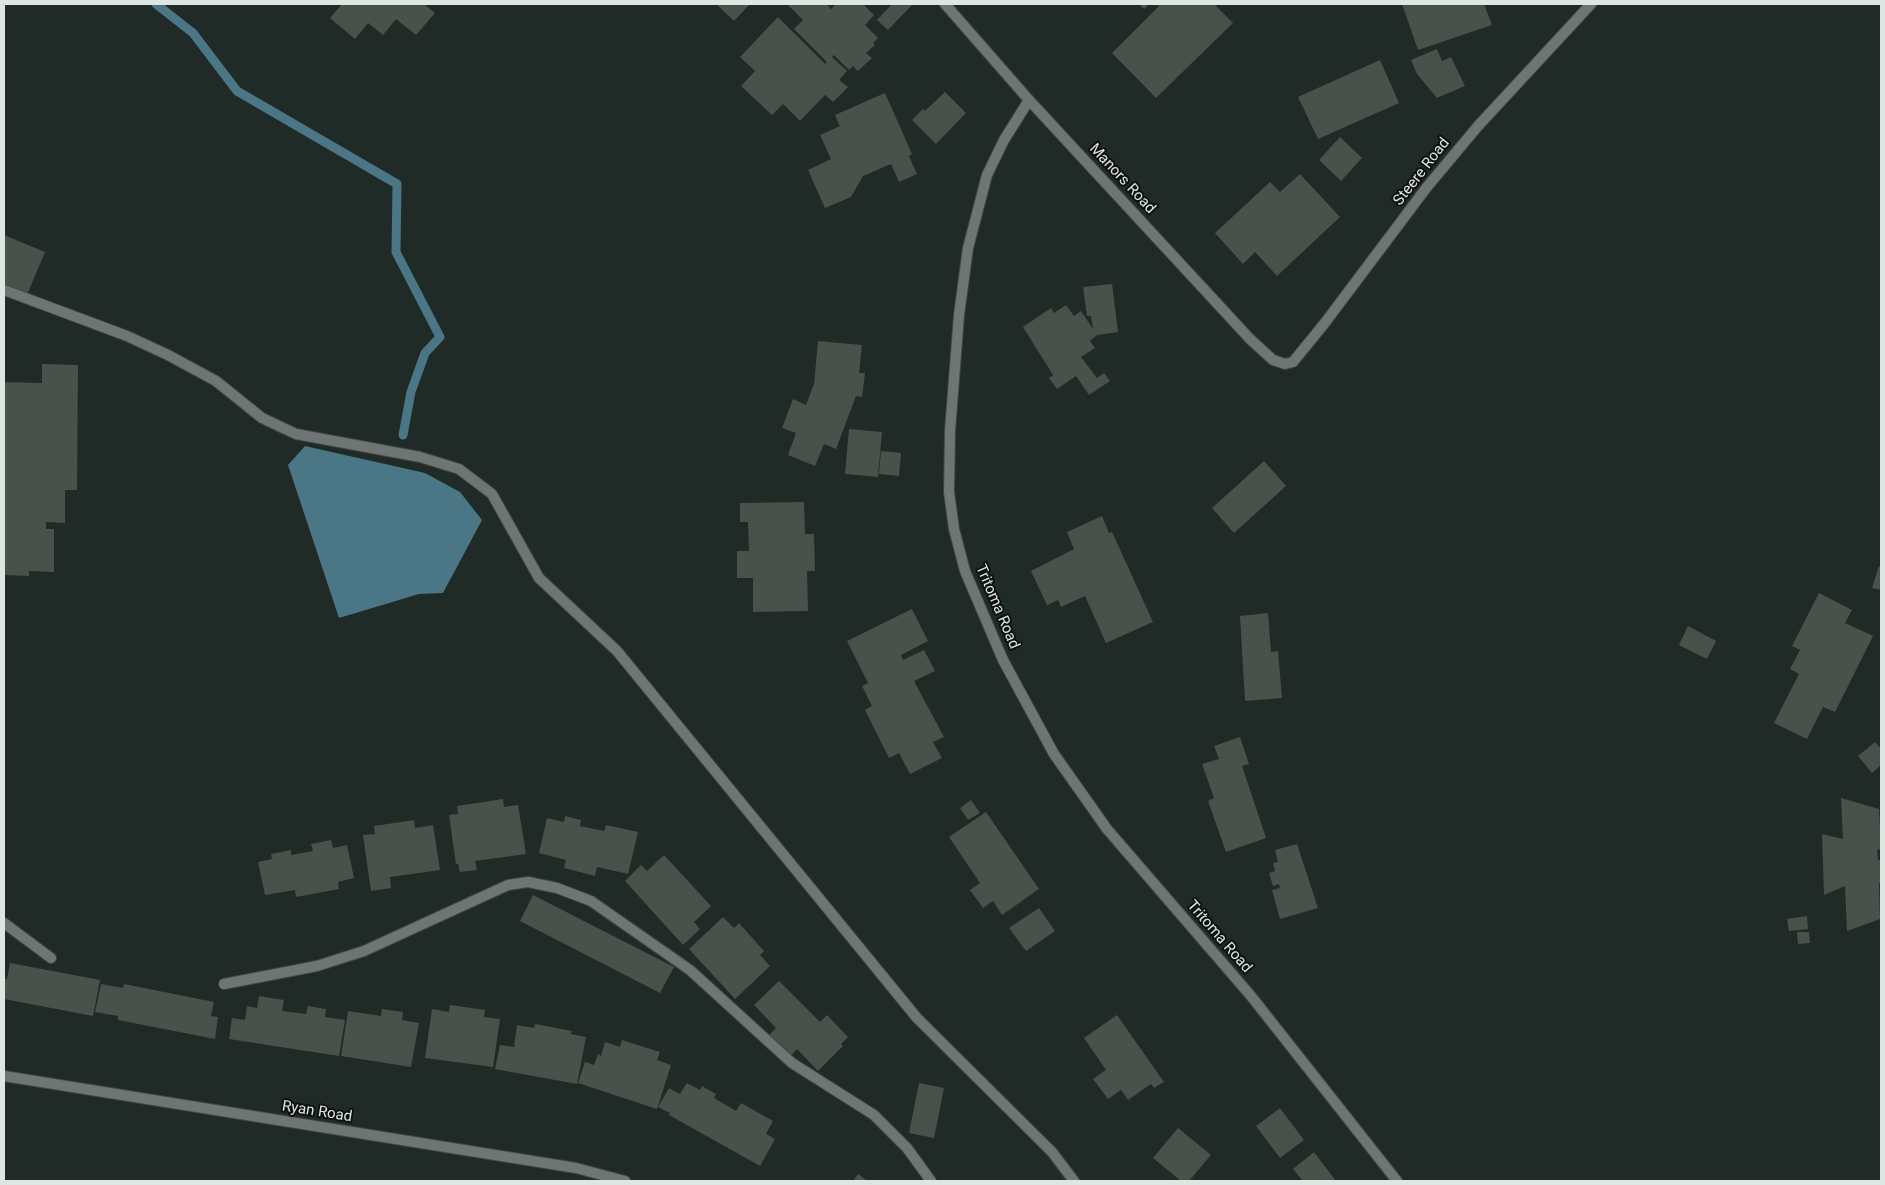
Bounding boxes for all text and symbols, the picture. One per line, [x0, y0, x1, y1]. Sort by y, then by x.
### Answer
street label: Steere Road [1390, 135, 1454, 209]
street label: Manors Road [1085, 140, 1159, 218]
street label: Tritoma Road [971, 562, 1023, 652]
street label: Tritoma Road [1183, 897, 1255, 977]
street label: Ryan Road [281, 1098, 353, 1126]

